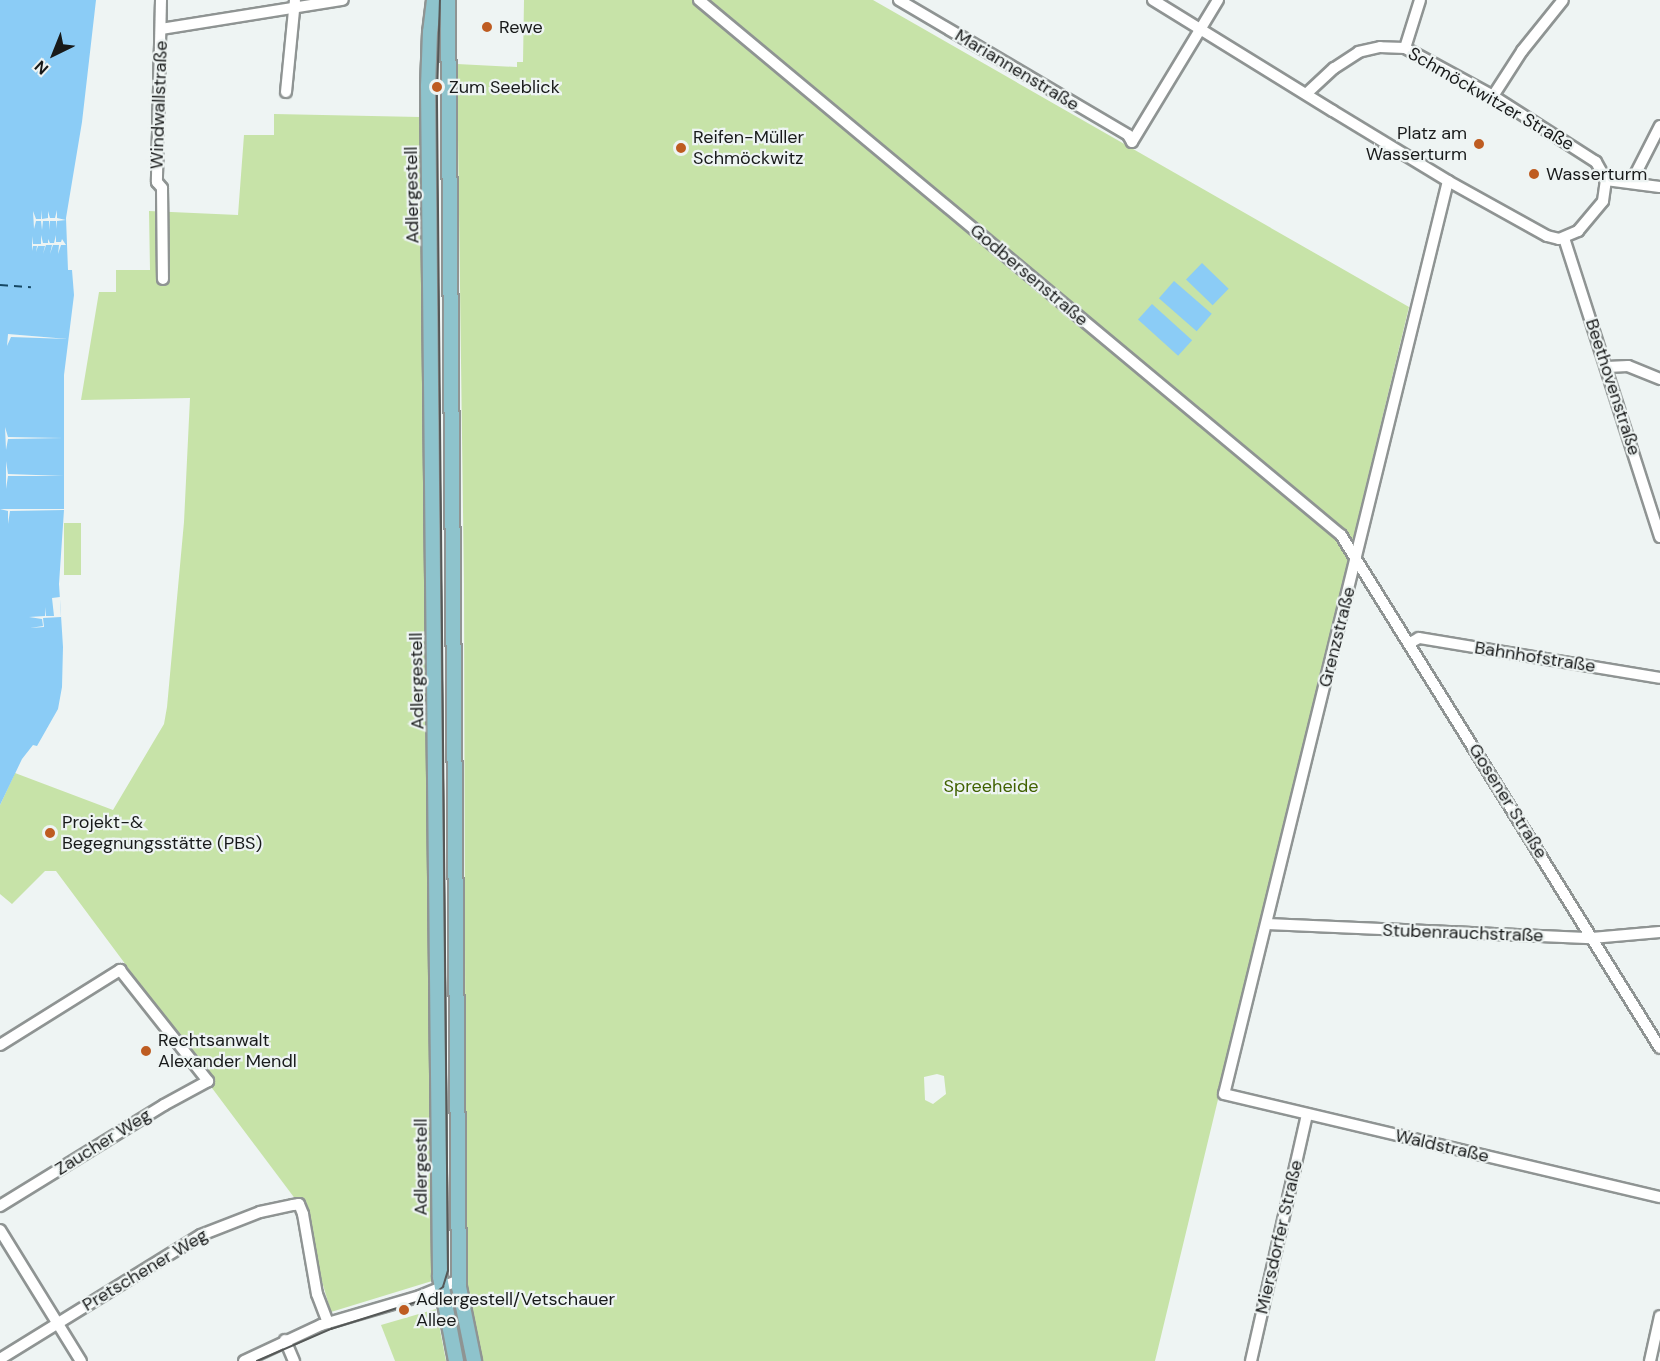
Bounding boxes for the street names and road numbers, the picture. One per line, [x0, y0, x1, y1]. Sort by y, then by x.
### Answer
street label: Mariannenstraße [951, 24, 1083, 116]
street label: Windwallstraße [146, 40, 172, 170]
street label: Schmöckwitzer Straße [1404, 43, 1578, 155]
street label: Adlergestell [400, 146, 424, 244]
street label: Godbersenstraße [966, 219, 1092, 331]
street label: Beethovenstraße [1581, 316, 1645, 458]
street label: Grenzstraße [1314, 585, 1360, 689]
street label: Adlergestell [405, 632, 429, 730]
street label: Bahnhofstraße [1473, 637, 1597, 677]
street label: Gosener Straße [1464, 740, 1552, 862]
street label: Stubenrauchstraße [1382, 919, 1544, 947]
street label: Zaucher Weg [51, 1104, 155, 1180]
street label: Adlergestell [410, 1118, 432, 1216]
street label: Waldstraße [1393, 1125, 1491, 1167]
street label: Miersdorfer Straße [1251, 1158, 1307, 1316]
street label: Pretschener Weg [78, 1224, 212, 1316]

